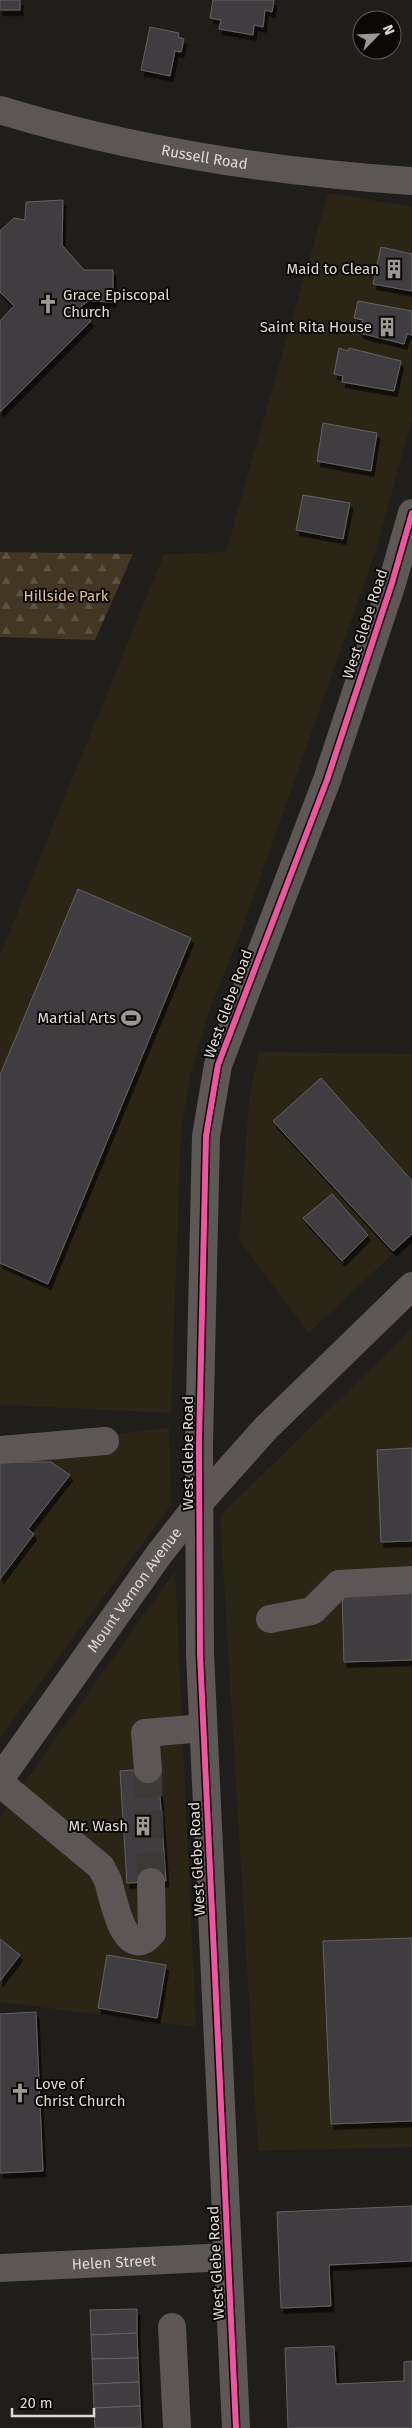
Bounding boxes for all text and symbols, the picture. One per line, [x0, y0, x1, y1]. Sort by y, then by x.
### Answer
north arrow [352, 10, 402, 60]
text: N [379, 22, 398, 38]
street label: Russell Road [160, 141, 249, 173]
building icon: Maid to Clean [383, 258, 405, 280]
place label: Maid to Clean [287, 260, 379, 278]
place label: Grace Episcopal Church [63, 286, 170, 321]
church icon: Grace Episcopal Church [37, 293, 59, 315]
building icon: Saint Rita House [376, 316, 398, 338]
place label: Saint Rita House [260, 318, 372, 336]
street label: West Glebe Road [339, 567, 391, 681]
park label: Hillside Park [23, 587, 109, 605]
street label: West Glebe Road [200, 947, 256, 1061]
sports icon: Martial Arts [120, 1007, 142, 1029]
place label: Martial Arts [38, 1009, 116, 1027]
street label: West Glebe Road [179, 1396, 197, 1510]
street label: Mount Vernon Avenue [84, 1524, 186, 1656]
street label: West Glebe Road [185, 1801, 209, 1917]
building icon: Mr. Wash [132, 1815, 154, 1837]
place label: Mr. Wash [68, 1817, 128, 1835]
place label: Love of Christ Church [35, 2075, 126, 2110]
church icon: Love of Christ Church [9, 2082, 31, 2104]
street label: West Glebe Road [204, 2205, 228, 2321]
street label: Helen Street [71, 2251, 157, 2274]
scale bar [12, 2386, 95, 2418]
text: 20 m [20, 2394, 53, 2412]

